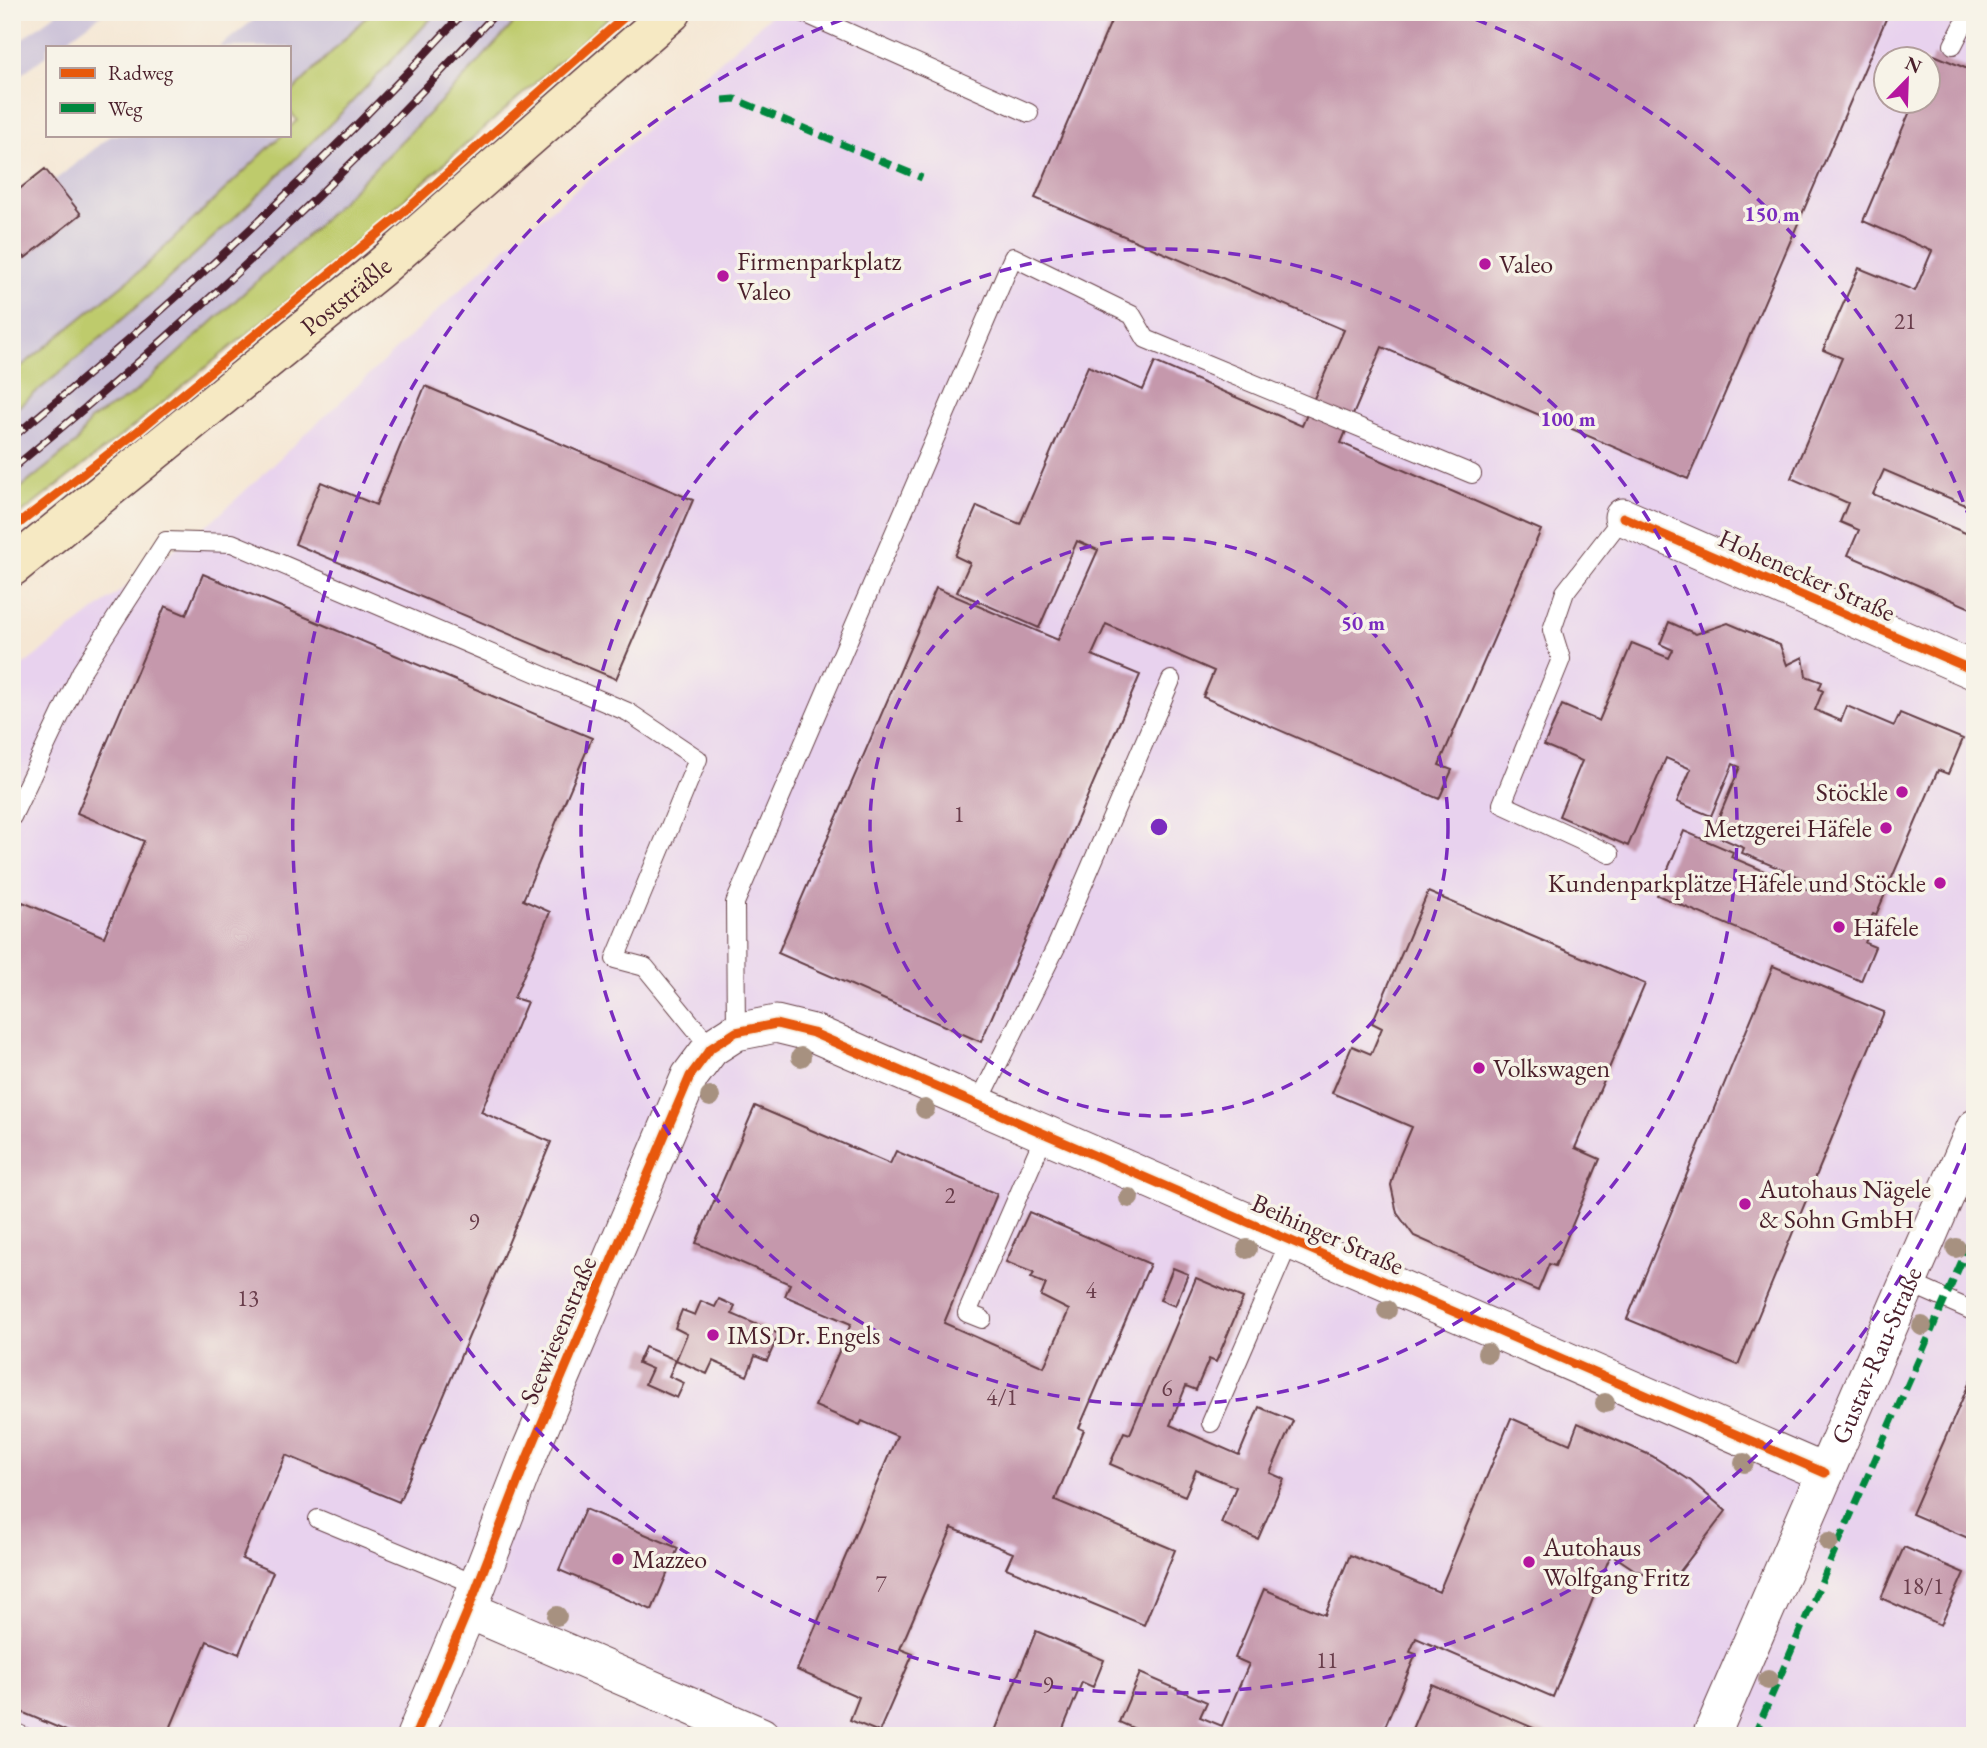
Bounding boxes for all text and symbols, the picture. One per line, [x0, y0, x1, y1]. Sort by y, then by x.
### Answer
legend [46, 46, 290, 136]
north arrow [1871, 46, 1941, 116]
text: N [1901, 50, 1926, 80]
text: Radweg [108, 59, 174, 86]
text: Weg [108, 95, 143, 122]
text: 150 m [1744, 200, 1800, 227]
place label: Firmenparkplatz Valeo [737, 244, 902, 308]
place label: Valeo [1499, 247, 1553, 281]
street label: Poststräßle [293, 249, 399, 343]
marker: Valeo [1477, 256, 1493, 272]
marker: Firmenparkplatz Valeo [715, 268, 731, 284]
house number: 21 [1894, 306, 1916, 336]
text: 100 m [1540, 405, 1596, 432]
street label: Hohenecker Straße [1713, 521, 1901, 629]
text: 50 m [1341, 609, 1385, 636]
place label: Stöckle [1816, 775, 1888, 809]
marker: Stöckle [1894, 784, 1910, 800]
house number: 1 [953, 799, 965, 829]
place label: Metzgerei Häfele [1704, 811, 1872, 845]
centre of rings [1147, 815, 1171, 839]
marker: Metzgerei Häfele [1878, 820, 1894, 836]
place label: Kundenparkplätze Häfele und Stöckle [1548, 866, 1926, 900]
marker: Kundenparkplätze Häfele und Stöckle [1932, 875, 1948, 891]
place label: Häfele [1853, 910, 1919, 944]
marker: Häfele [1831, 919, 1847, 935]
place label: Volkswagen [1493, 1051, 1610, 1085]
marker: Volkswagen [1471, 1060, 1487, 1076]
place label: Autohaus Nägele & Sohn GmbH [1758, 1172, 1931, 1236]
house number: 2 [944, 1180, 956, 1210]
street label: Beihinger Straße [1247, 1185, 1409, 1283]
marker: Autohaus Nägele & Sohn GmbH [1737, 1196, 1753, 1212]
house number: 9 [468, 1207, 480, 1237]
street label: Seewiesenstraße [512, 1251, 604, 1409]
street label: Gustav-Rau-Straße [1823, 1261, 1930, 1449]
house number: 4 [1085, 1275, 1097, 1305]
house number: 13 [237, 1283, 259, 1313]
place label: IMS Dr. Engels [727, 1318, 881, 1352]
marker: IMS Dr. Engels [705, 1327, 721, 1343]
house number: 6 [1161, 1373, 1173, 1403]
house number: 4/1 [986, 1382, 1018, 1412]
place label: Autohaus Wolfgang Fritz [1542, 1530, 1690, 1594]
place label: Mazzeo [632, 1542, 707, 1576]
marker: Mazzeo [610, 1551, 626, 1567]
marker: Autohaus Wolfgang Fritz [1521, 1554, 1537, 1570]
house number: 7 [875, 1569, 887, 1599]
house number: 18/1 [1902, 1571, 1944, 1601]
house number: 11 [1316, 1645, 1338, 1675]
house number: 9 [1042, 1670, 1054, 1700]

